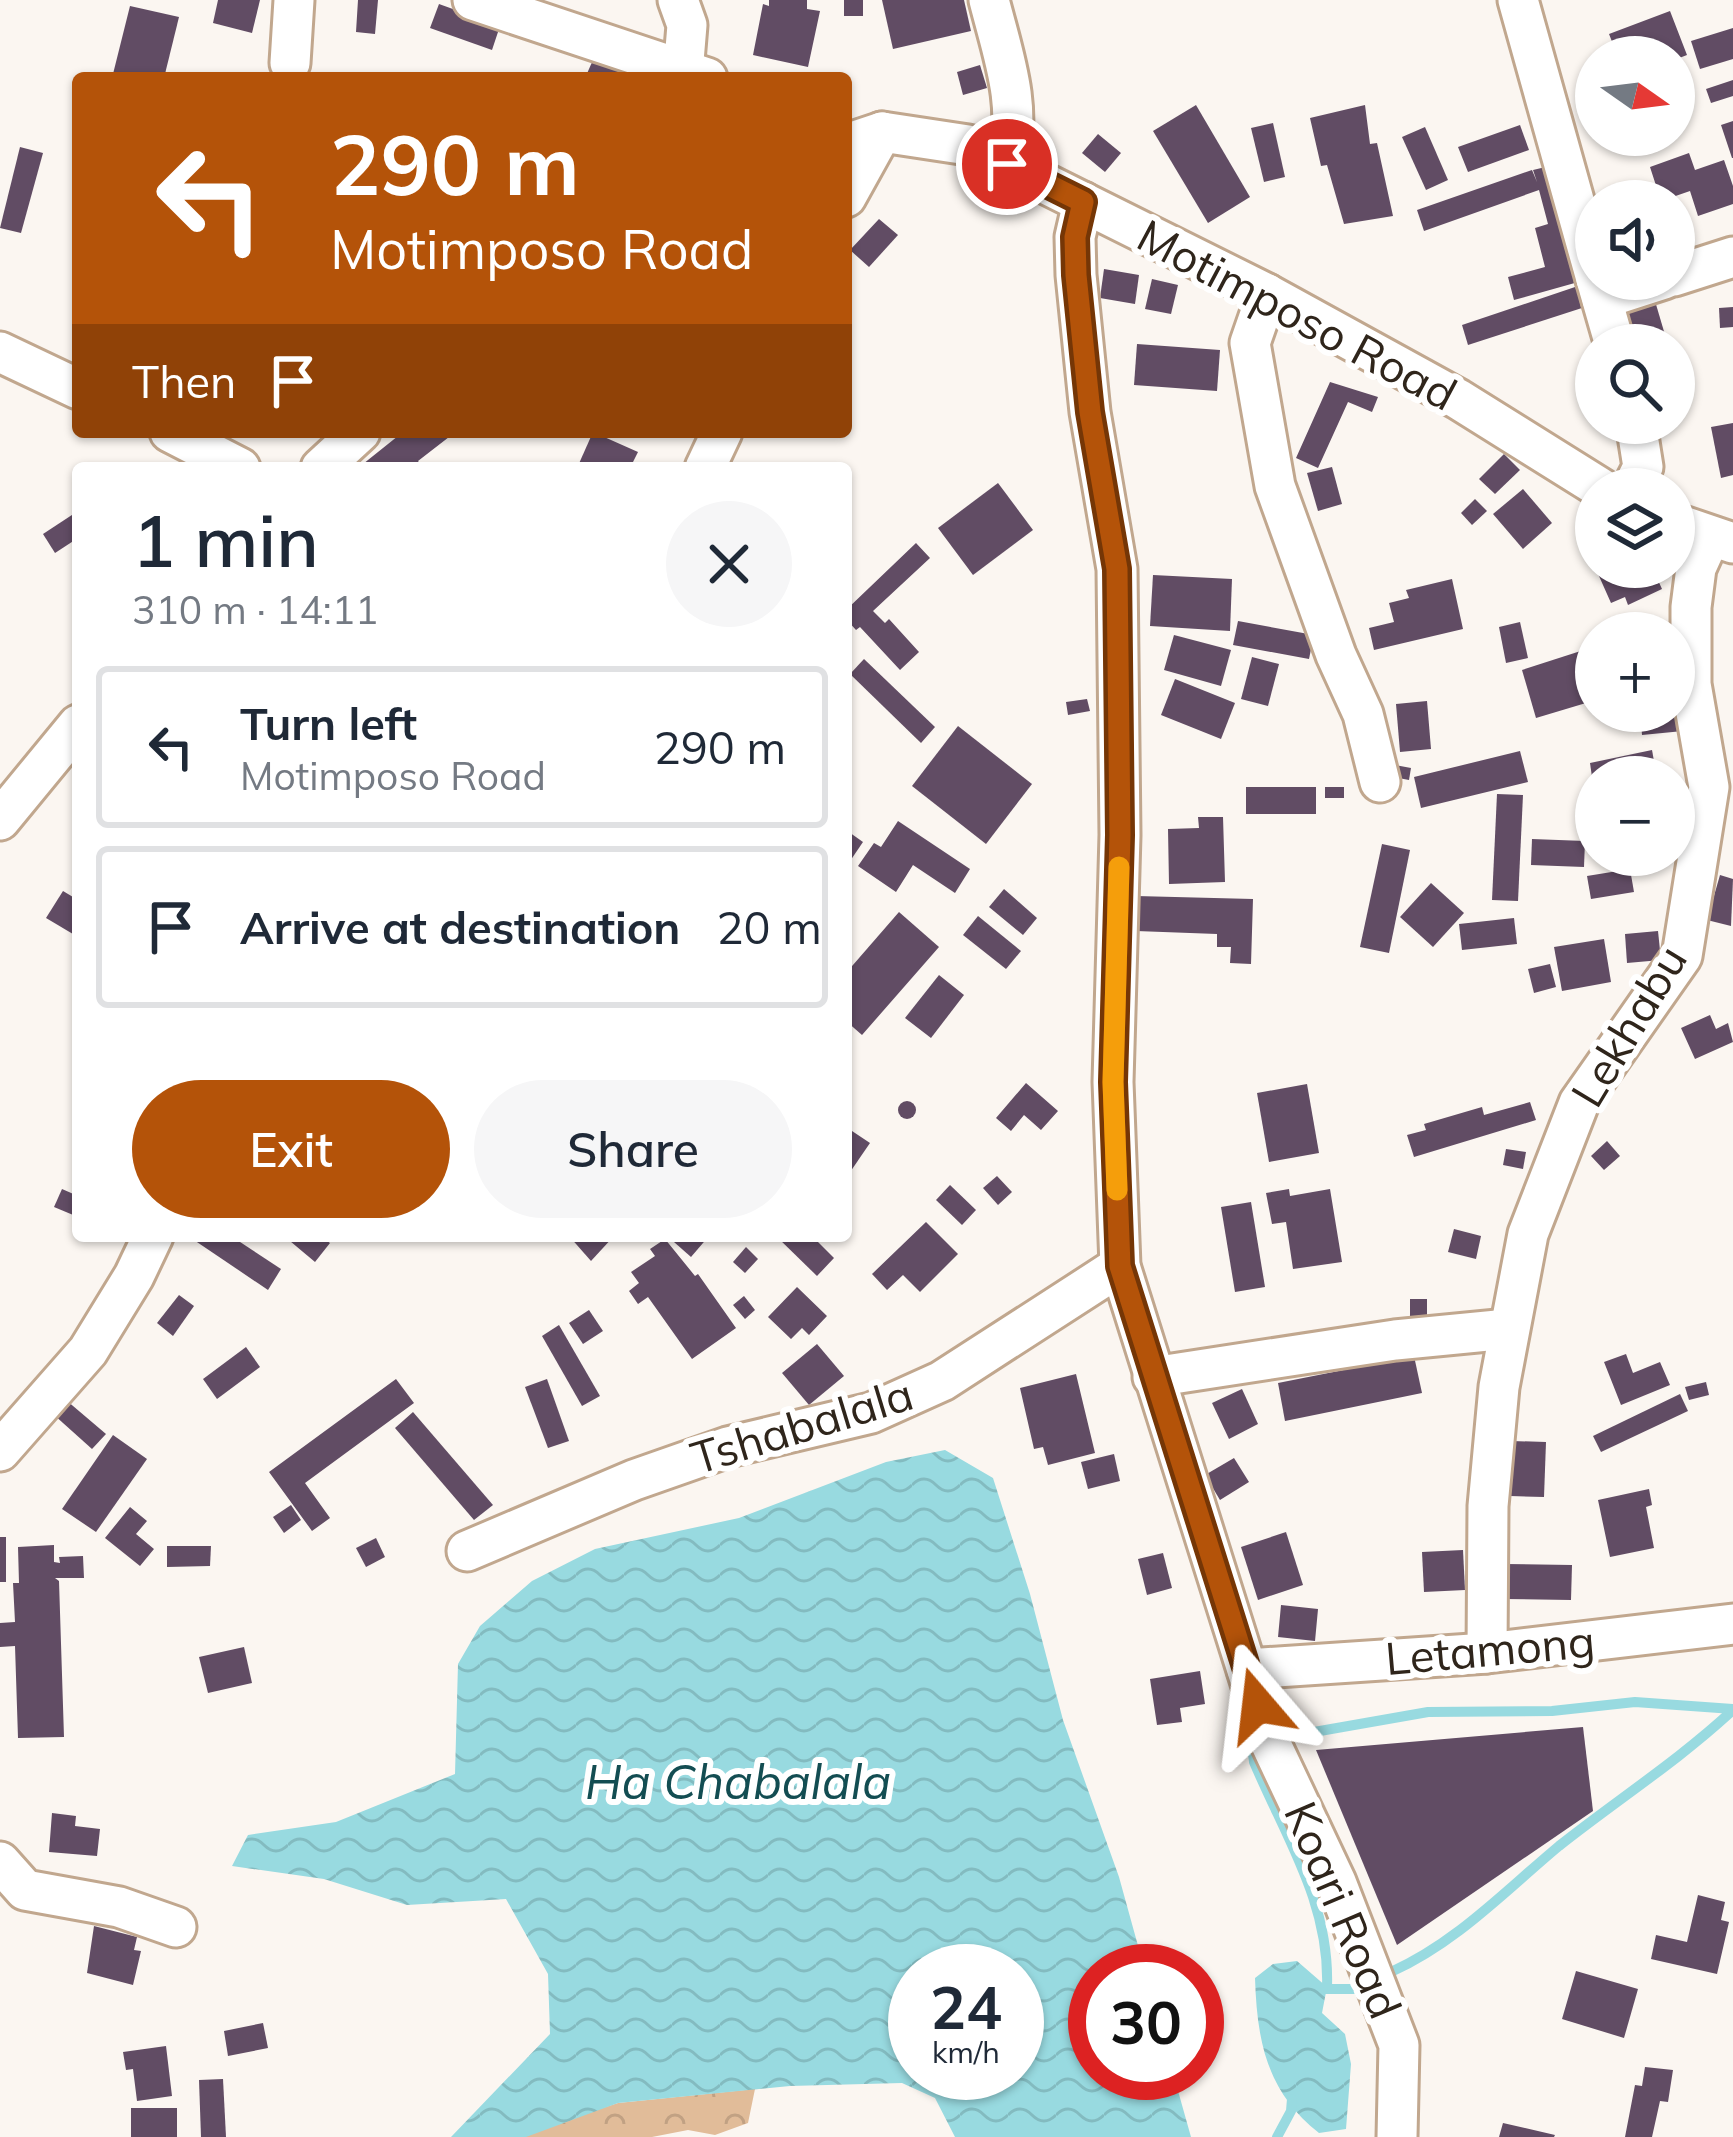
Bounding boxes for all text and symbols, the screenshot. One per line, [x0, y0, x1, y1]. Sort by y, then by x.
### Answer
north arrow [1575, 36, 1695, 156]
map controls [1575, 36, 1695, 876]
text: 290 m [330, 111, 580, 216]
pin [956, 113, 1058, 215]
icon: left [132, 120, 288, 276]
icon: arrive [974, 131, 1040, 197]
button: sound [1575, 180, 1695, 300]
street label: Motimposo Road [1129, 207, 1466, 422]
text: Motimposo Road [330, 215, 753, 283]
button: search [1575, 324, 1695, 444]
icon: arrive [260, 348, 326, 414]
text: Then [132, 353, 236, 409]
button: layers [1575, 468, 1695, 588]
text: 1 min [132, 495, 319, 585]
button: close [666, 501, 792, 627]
text: 310 m · 14:11 [132, 585, 378, 634]
button: + [1575, 612, 1695, 732]
text: Turn left [240, 695, 417, 751]
icon: left [138, 714, 204, 780]
text: 290 m [654, 719, 786, 775]
text: Motimposo Road [240, 751, 546, 800]
button: − [1575, 756, 1695, 876]
icon: arrive [138, 894, 204, 960]
text: Arrive at destination [240, 899, 680, 955]
text: 20 m [716, 899, 822, 955]
street label: Lekhabu [1558, 935, 1698, 1116]
button: Exit [132, 1080, 450, 1218]
button: Share [474, 1080, 792, 1218]
street label: Tshabalala [684, 1365, 919, 1485]
street label: Letamong [1383, 1612, 1597, 1686]
position arrow [1195, 1642, 1321, 1768]
water label: Ha Chabalala [585, 1751, 891, 1811]
street label: Koari Road [1273, 1793, 1415, 2026]
speed limit sign: 30 [1068, 1944, 1224, 2100]
text: 24 [930, 1969, 1002, 2044]
text: km/h [932, 2033, 1000, 2071]

